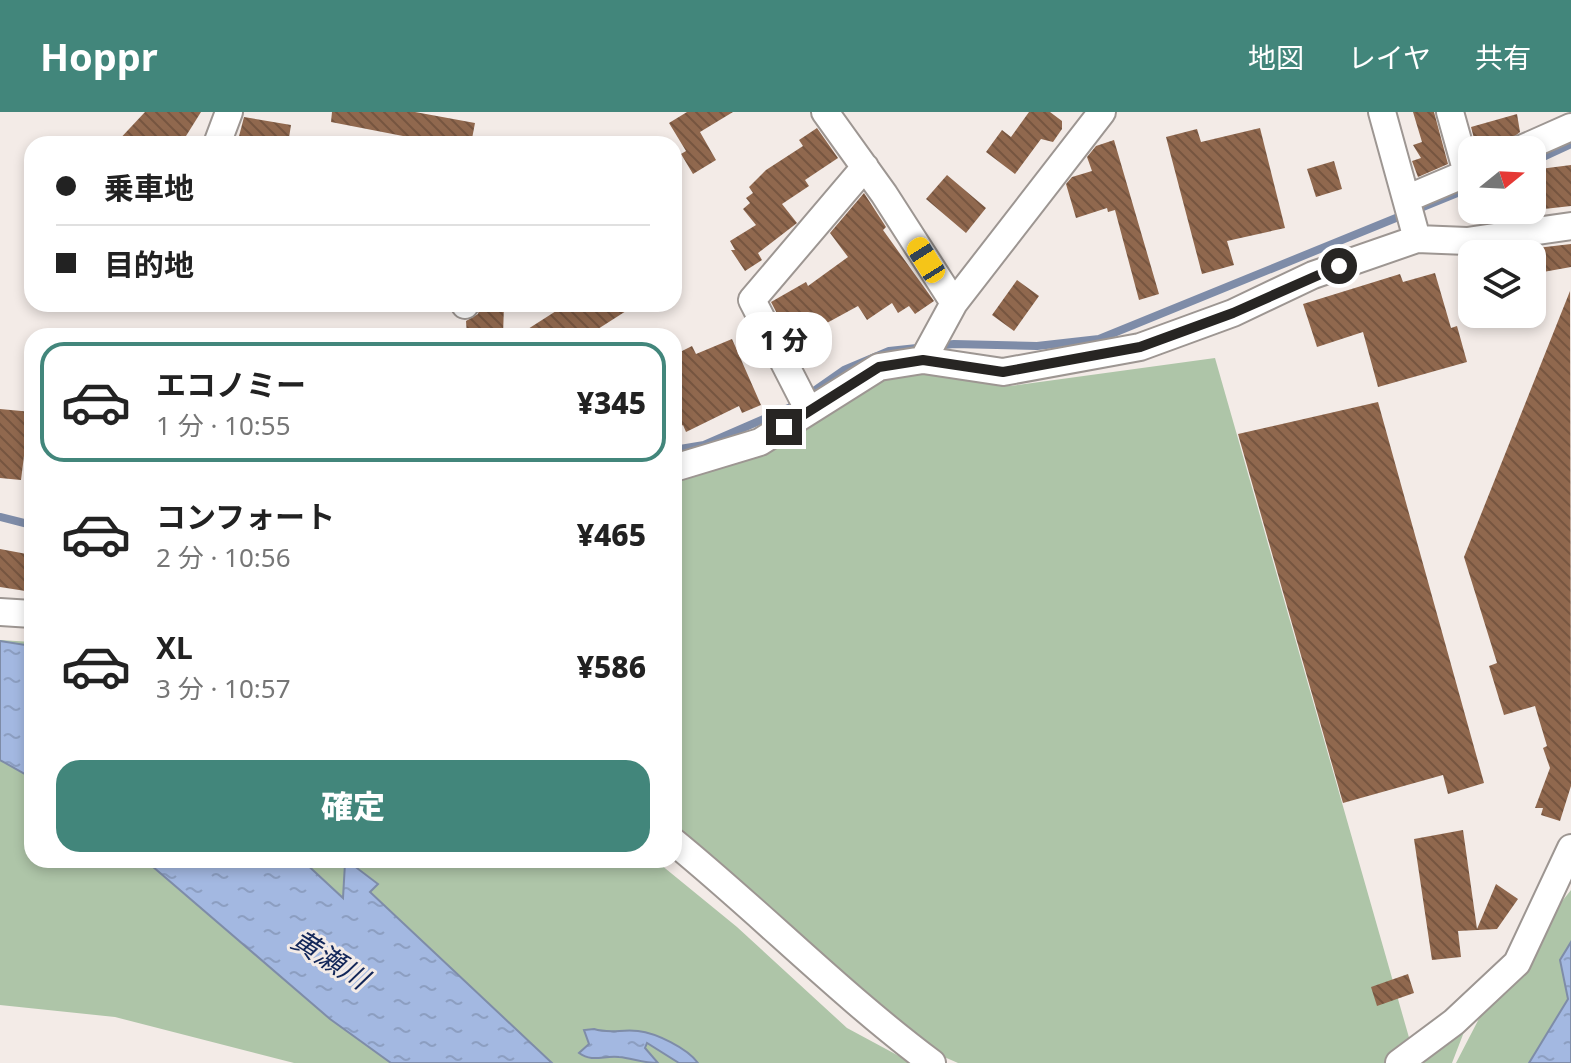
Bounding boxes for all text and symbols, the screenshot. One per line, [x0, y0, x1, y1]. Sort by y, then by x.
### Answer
text: Hoppr [40, 30, 158, 82]
text: 地図 [1248, 38, 1304, 76]
text: レイヤ [1348, 38, 1431, 76]
text: 共有 [1475, 38, 1531, 76]
north arrow [1458, 136, 1546, 224]
map controls [1458, 136, 1546, 328]
text: 乗車地 [104, 167, 194, 208]
car [903, 233, 949, 287]
button: layers [1458, 240, 1546, 328]
text: 目的地 [104, 244, 194, 285]
route start [1321, 248, 1357, 284]
callout: 1 分 [736, 311, 832, 367]
text: 1 分 [760, 322, 808, 358]
text: エコノミー [156, 364, 306, 405]
icon: car [60, 366, 132, 438]
text: ¥345 [577, 382, 646, 423]
text: 1 分 · 10:55 [156, 407, 291, 443]
route end [766, 409, 802, 445]
text: コンフォート [156, 496, 335, 537]
icon: car [60, 498, 132, 570]
text: ¥465 [577, 514, 646, 555]
text: 2 分 · 10:56 [156, 539, 291, 575]
text: XL [156, 627, 193, 668]
icon: car [60, 630, 132, 702]
text: ¥586 [577, 646, 646, 687]
text: 3 分 · 10:57 [156, 670, 291, 706]
button: 確定 [56, 760, 650, 852]
water label: 黄瀬川 [285, 920, 379, 998]

